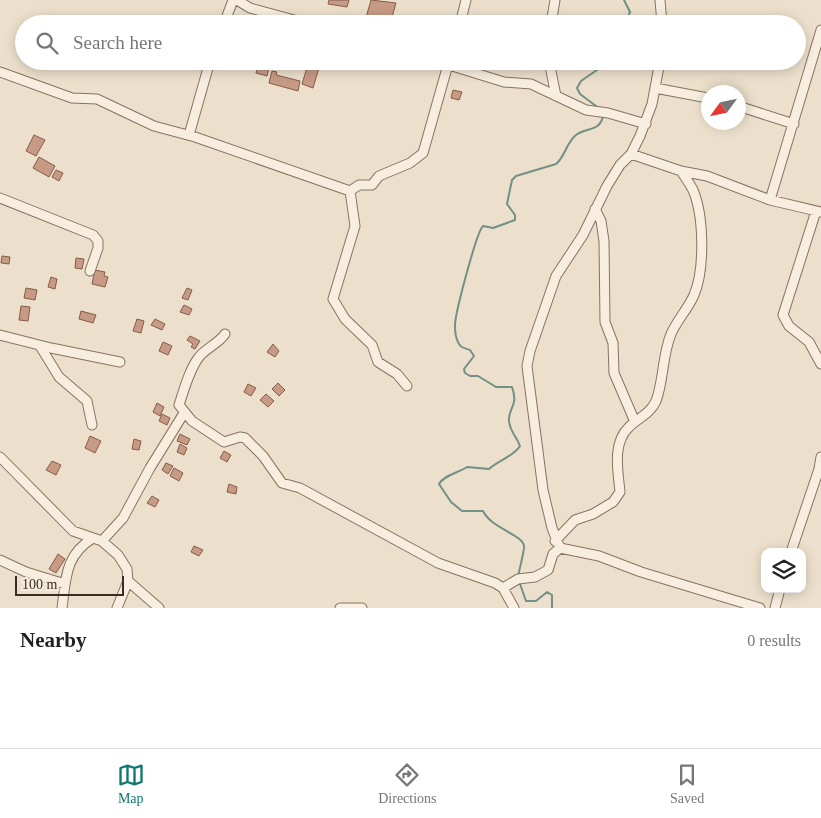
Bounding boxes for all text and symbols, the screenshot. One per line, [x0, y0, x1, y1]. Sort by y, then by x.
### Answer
search box [15, 15, 806, 70]
icon: search [33, 29, 61, 57]
text: Search here [73, 32, 162, 53]
north arrow [701, 85, 746, 130]
map controls [761, 548, 806, 593]
button: layers [761, 548, 806, 593]
scale bar [15, 573, 124, 596]
text: 100 m [22, 577, 57, 592]
text: Nearby [20, 628, 87, 652]
text: 0 results [747, 632, 801, 649]
tab: Map [117, 761, 145, 807]
tab: Directions [378, 761, 437, 807]
tab: Saved [670, 761, 704, 807]

